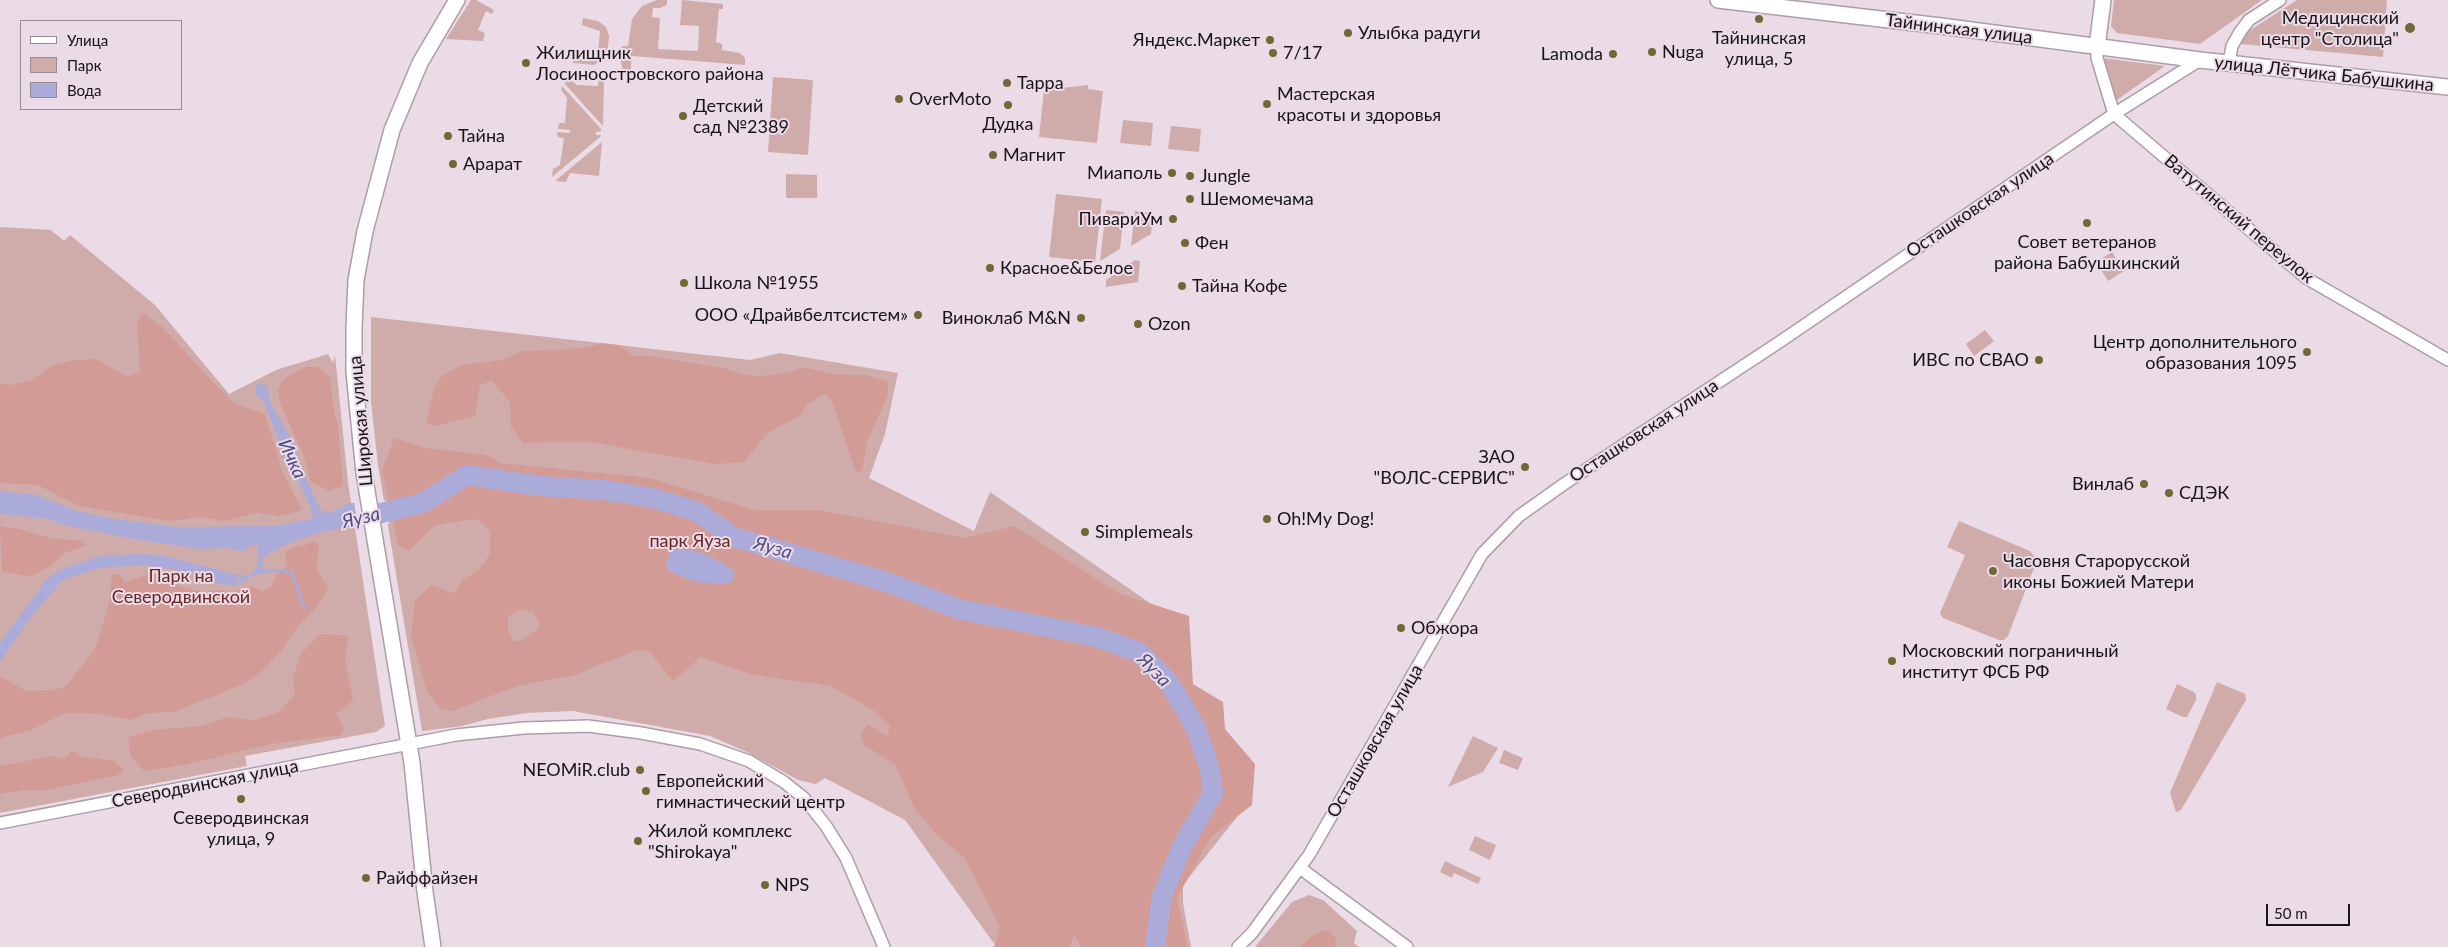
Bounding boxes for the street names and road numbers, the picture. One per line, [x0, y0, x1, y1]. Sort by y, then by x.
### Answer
street label: Тайнинская улица [1884, 9, 2034, 49]
street label: улица Лётчика Бабушкина [2213, 52, 2435, 96]
street label: Осташковская улица [1902, 148, 2058, 262]
street label: Ватутинский переулок [2160, 150, 2318, 288]
street label: Широкая улица [345, 355, 377, 487]
street label: Осташковская улица [1565, 375, 1723, 487]
street label: Осташковская улица [1322, 661, 1428, 821]
street label: Северодвинская улица [110, 755, 300, 813]

